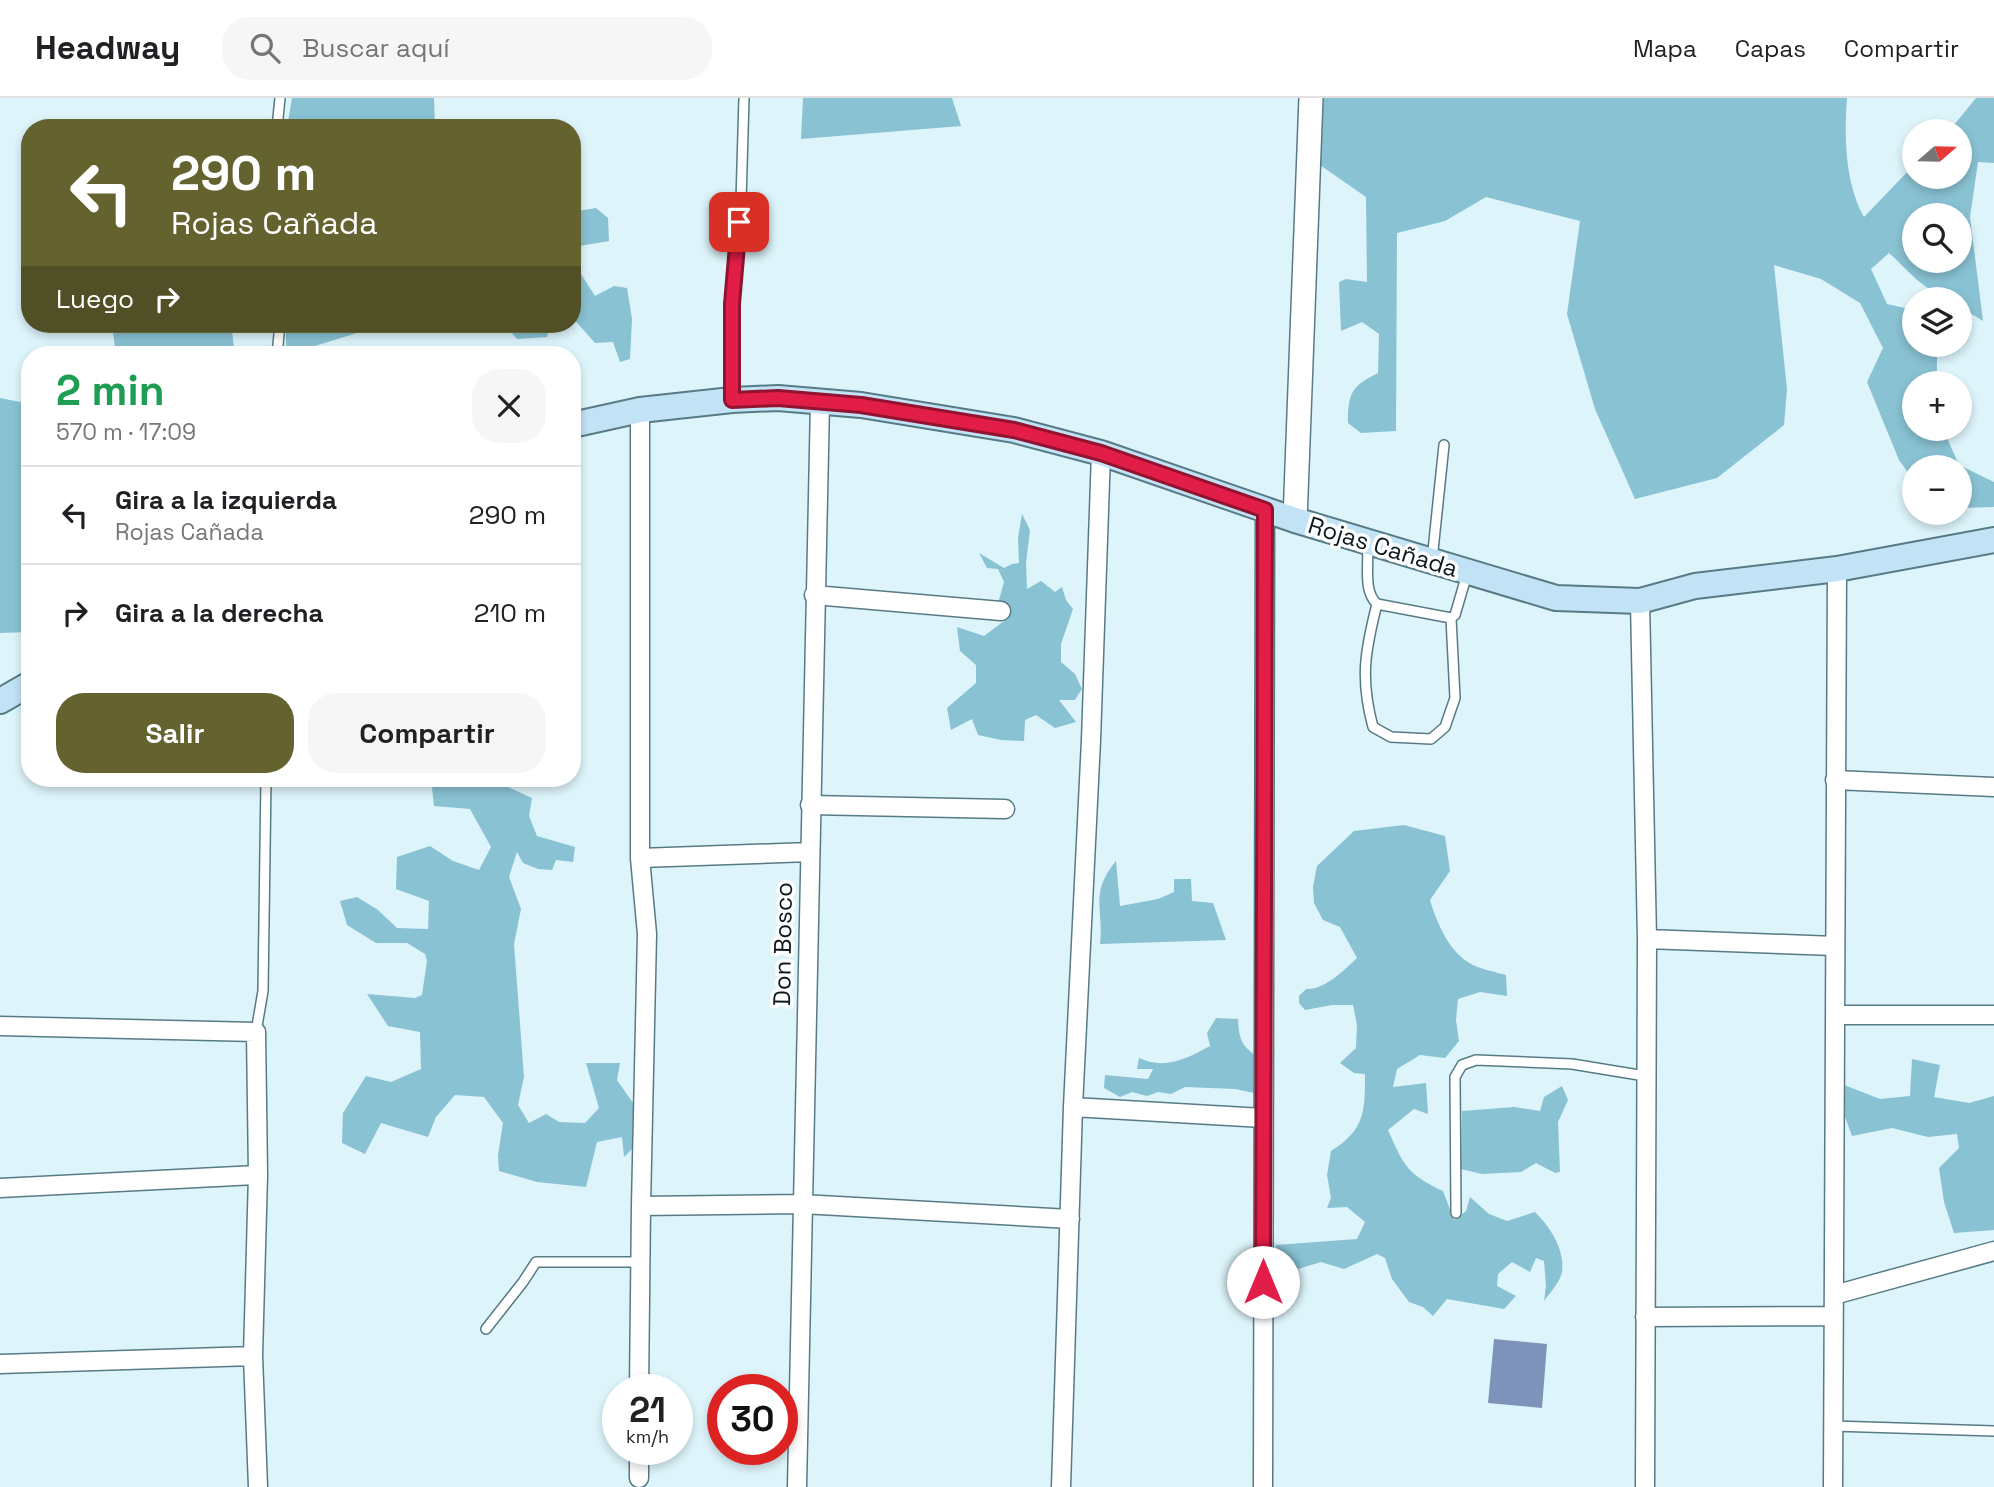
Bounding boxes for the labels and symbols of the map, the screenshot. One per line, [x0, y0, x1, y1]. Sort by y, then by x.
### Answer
north arrow [1902, 119, 1972, 189]
pin [709, 192, 769, 252]
street label: Rojas Cañada [1304, 509, 1462, 584]
street label: Don Bosco [766, 882, 799, 1006]
position arrow [1226, 1245, 1300, 1319]
speed limit sign: 30 [707, 1374, 798, 1465]

